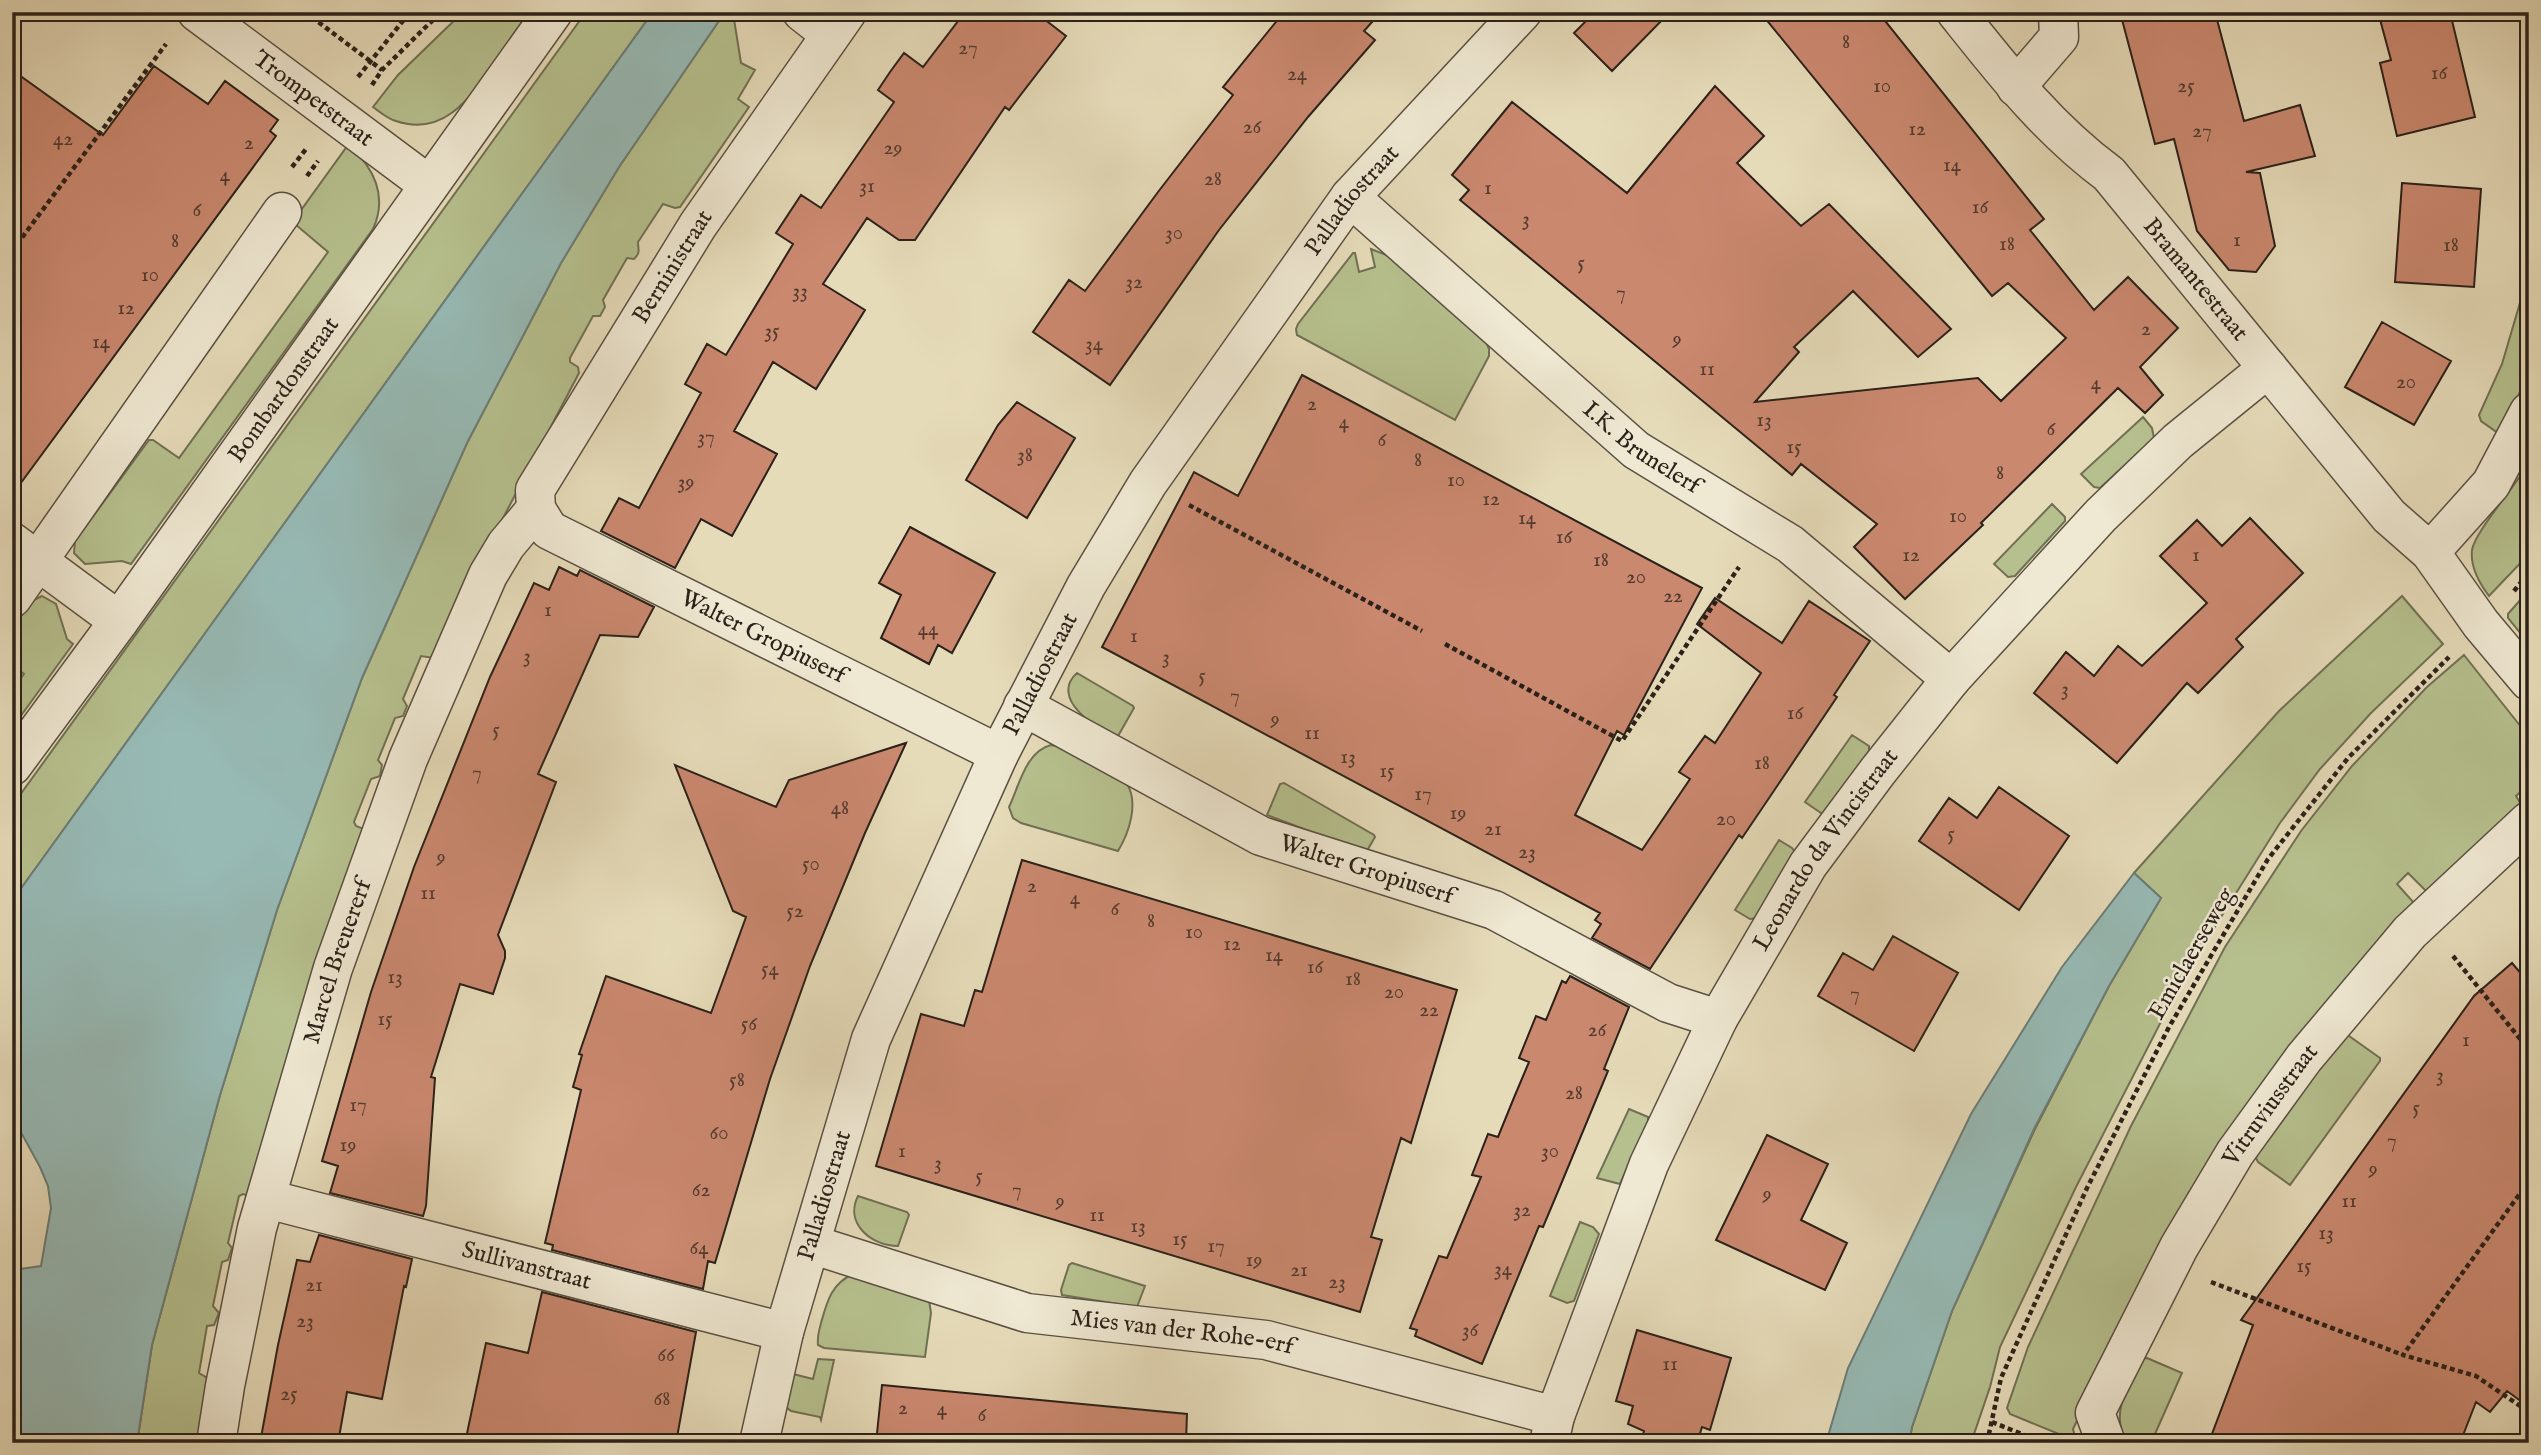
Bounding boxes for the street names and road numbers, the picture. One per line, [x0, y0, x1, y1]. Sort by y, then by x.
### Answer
street label: Trompetstraat [247, 44, 380, 154]
street label: Palladiostraat [1298, 138, 1406, 262]
street label: Berninistraat [626, 204, 720, 330]
street label: Bramantestraat [2136, 212, 2255, 348]
street label: Bombardonstraat [221, 311, 346, 469]
street label: I.K. Brunelerf [1576, 394, 1710, 503]
street label: Walter Gropiuserf [675, 582, 855, 693]
street label: Palladiostraat [996, 607, 1085, 741]
street label: Leonardo da Vincistraat [1746, 742, 1905, 957]
street label: Walter Gropiuserf [1276, 827, 1462, 913]
street label: Marcel Breuererf [296, 871, 380, 1048]
street label: Emiclaerseweg [2142, 881, 2243, 1026]
street label: Vitruviusstraat [2215, 1037, 2325, 1172]
street label: Palladiostraat [791, 1127, 858, 1264]
street label: Sullivanstraat [459, 1234, 595, 1297]
street label: Mies van der Rohe-erf [1069, 1303, 1301, 1363]

